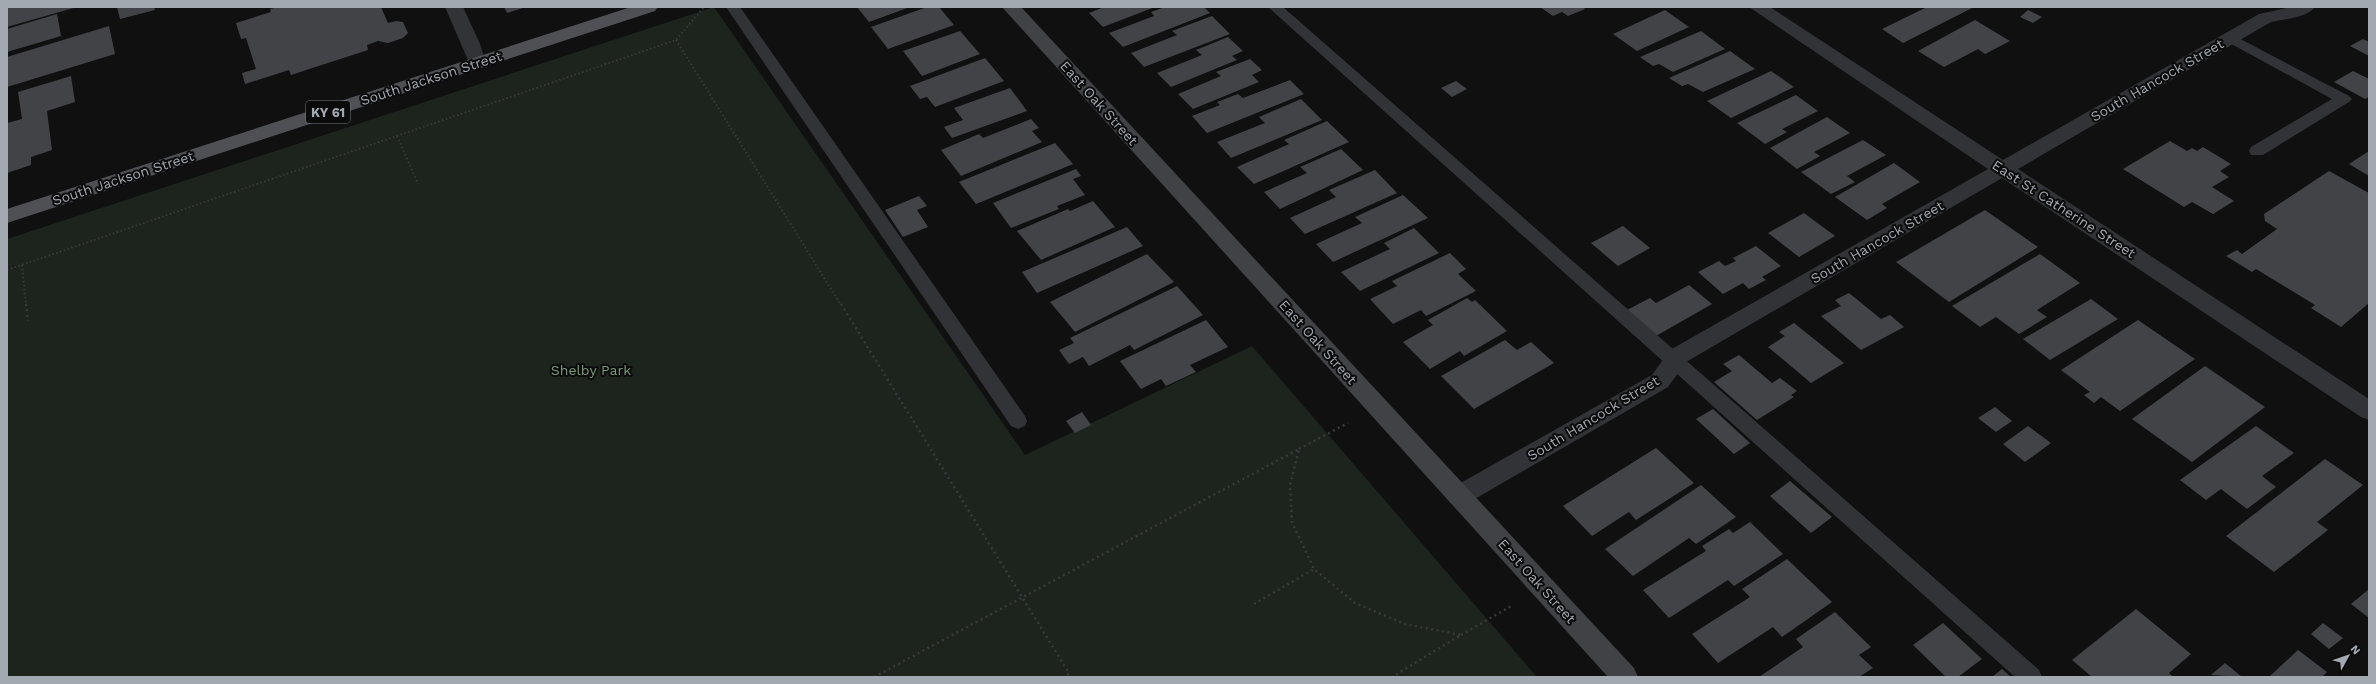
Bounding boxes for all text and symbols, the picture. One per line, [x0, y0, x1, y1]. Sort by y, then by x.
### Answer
street label: South Hancock Street [2088, 35, 2226, 125]
street label: South Jackson Street [358, 48, 504, 108]
street label: East Oak Street [1057, 58, 1141, 149]
road number: KY 61 [306, 101, 350, 123]
street label: South Jackson Street [50, 148, 196, 208]
street label: East St Catherine Street [1989, 157, 2139, 261]
street label: South Hancock Street [1808, 197, 1946, 287]
street label: East Oak Street [1276, 297, 1360, 388]
park label: Shelby Park [551, 362, 631, 378]
street label: South Hancock Street [1524, 372, 1662, 464]
street label: East Oak Street [1495, 536, 1579, 627]
north arrow [2328, 636, 2368, 676]
text: N [2348, 643, 2363, 657]

